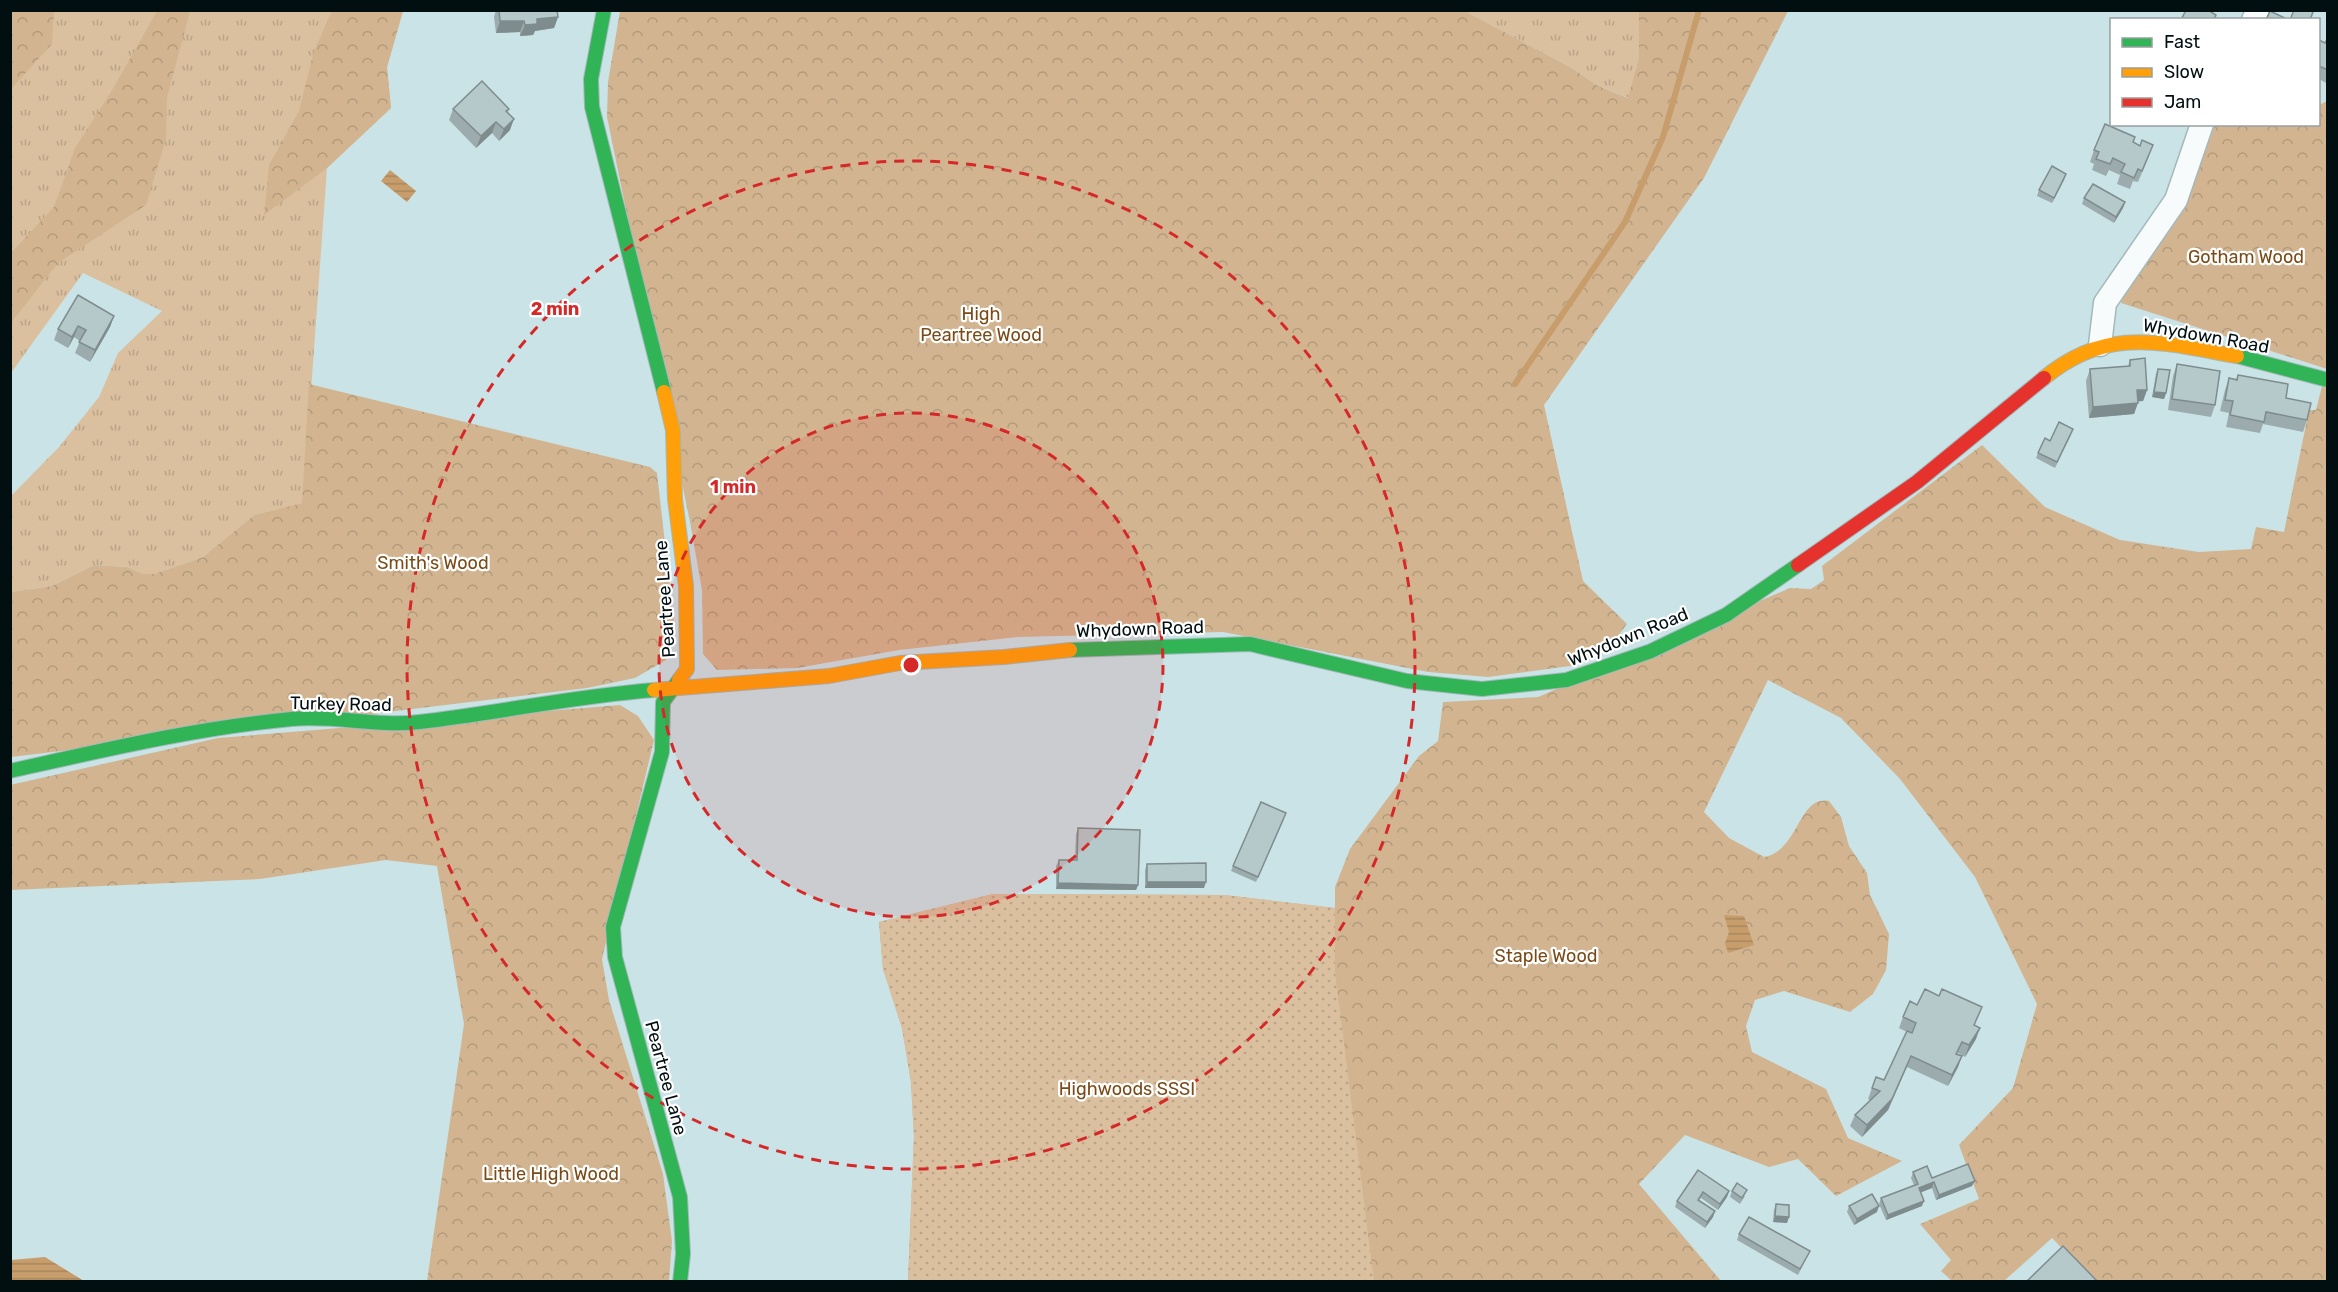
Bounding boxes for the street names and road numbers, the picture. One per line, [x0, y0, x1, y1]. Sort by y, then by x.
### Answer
street label: Whydown Road [2141, 314, 2271, 358]
street label: Peartree Lane [650, 540, 680, 658]
street label: Whydown Road [1565, 603, 1691, 671]
street label: Whydown Road [1076, 616, 1204, 642]
street label: Turkey Road [290, 692, 392, 716]
street label: Peartree Lane [640, 1018, 692, 1138]

